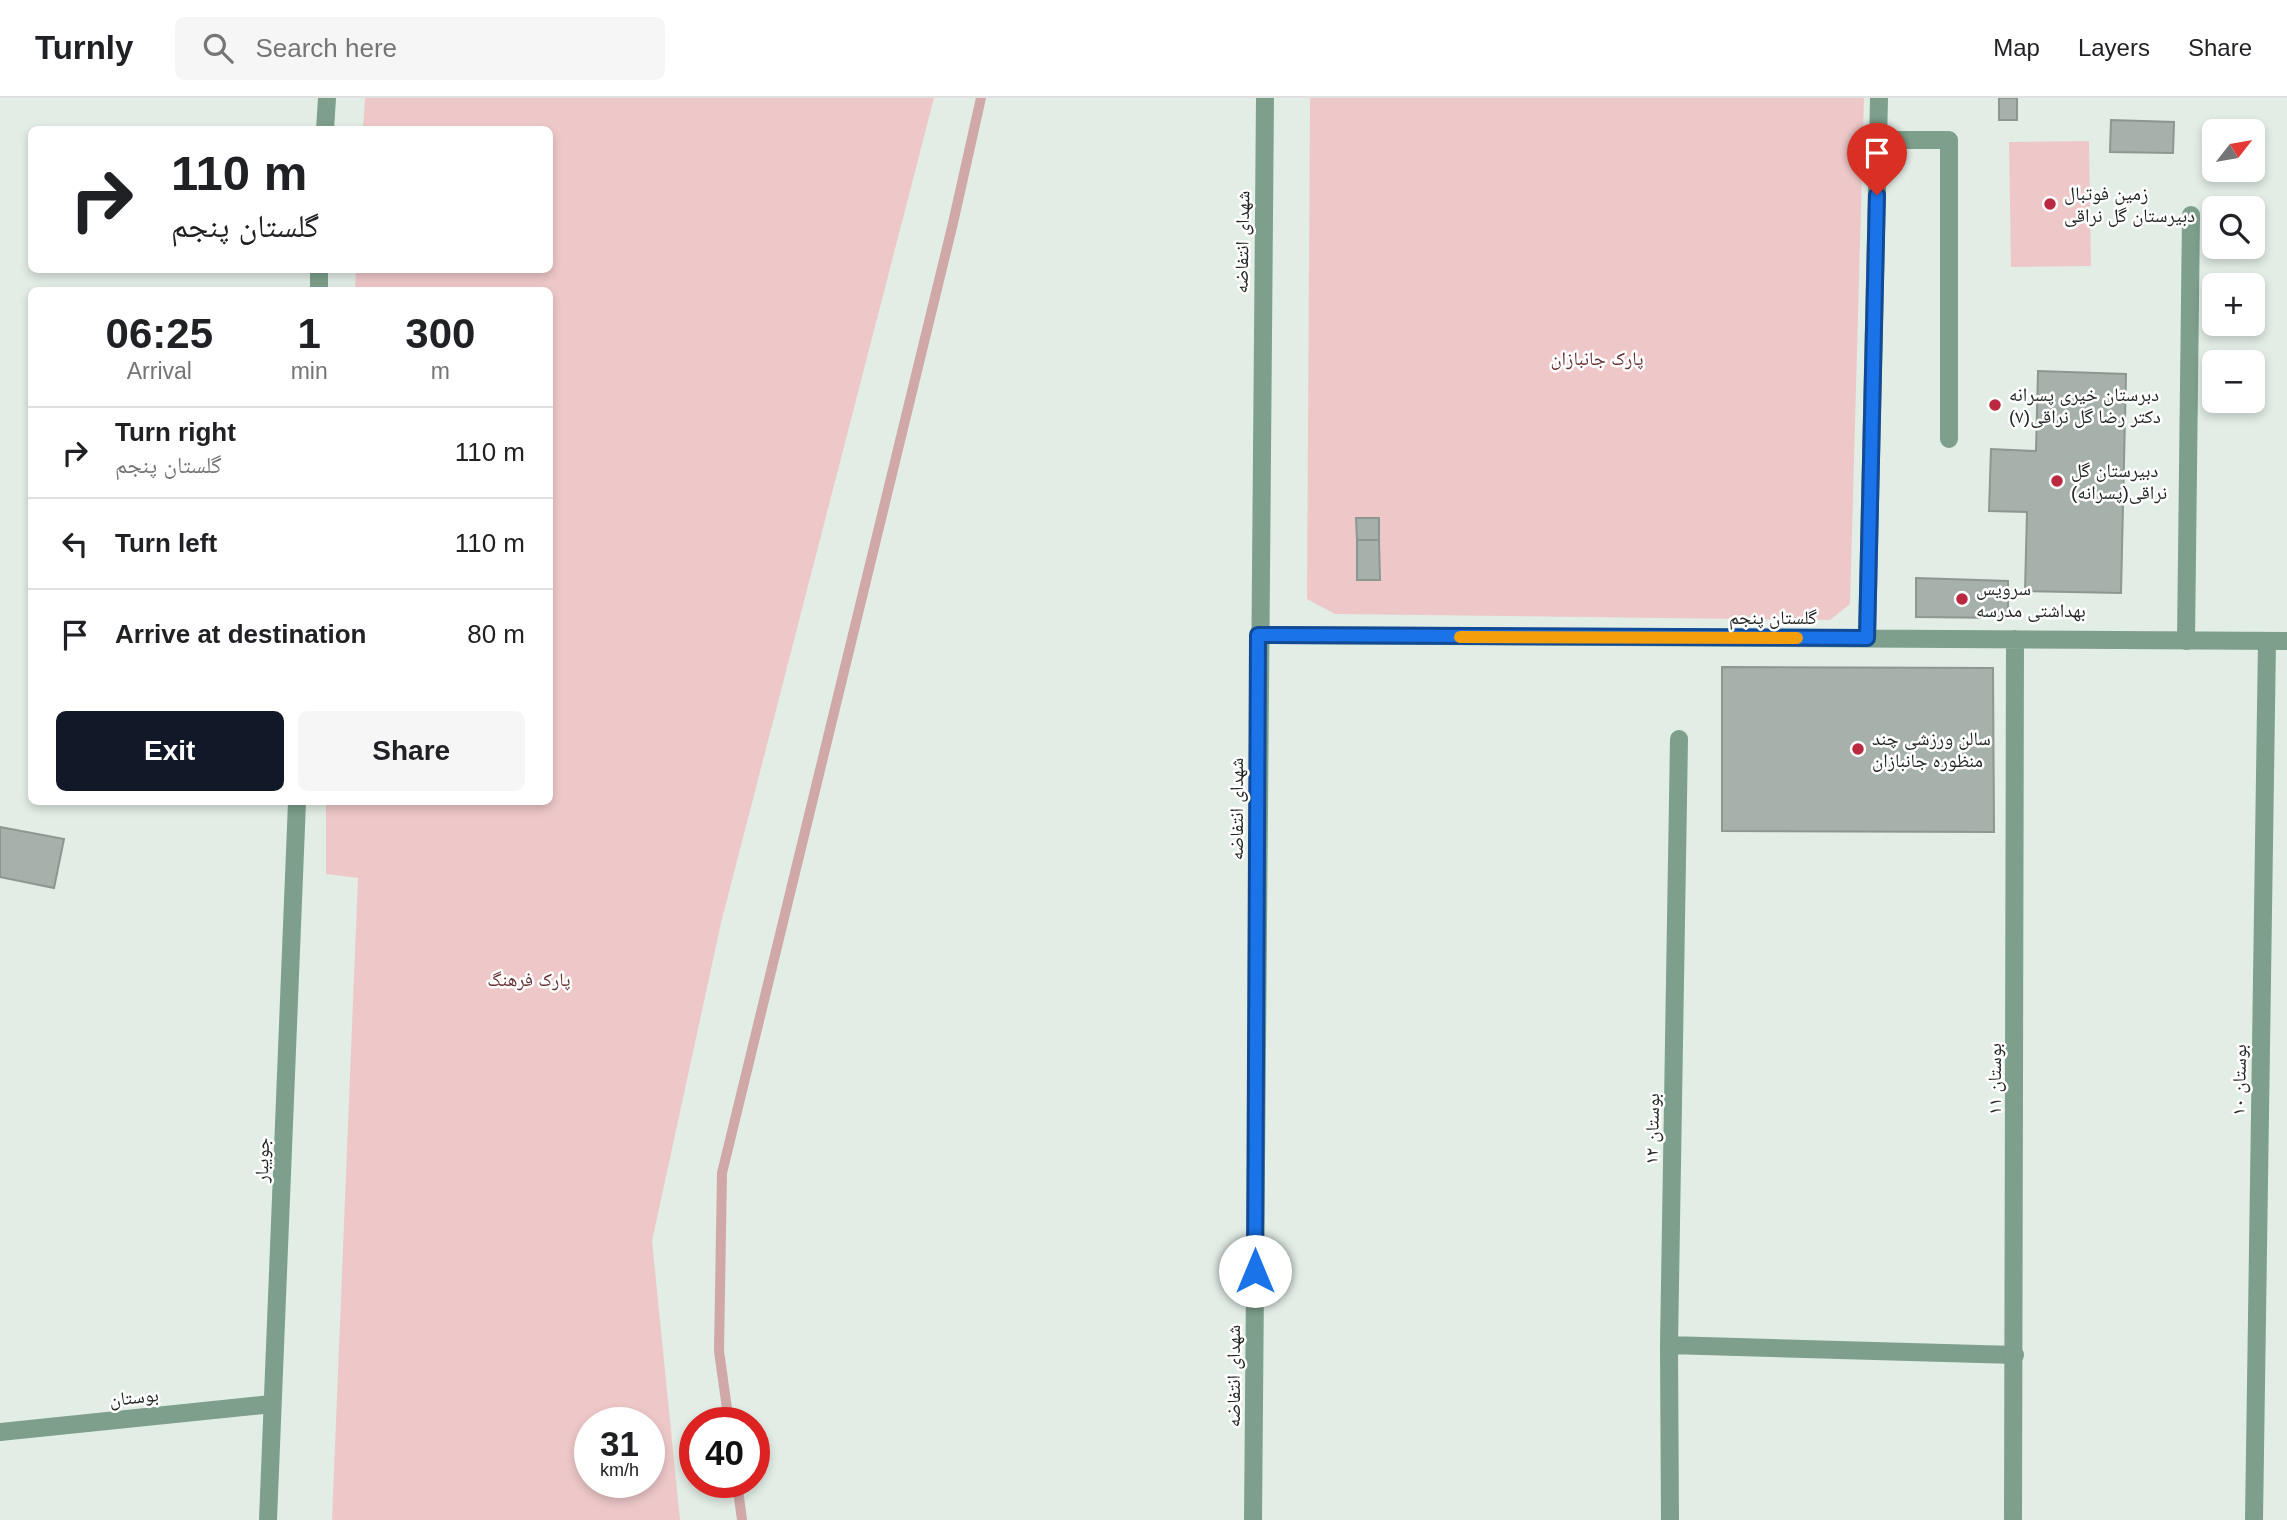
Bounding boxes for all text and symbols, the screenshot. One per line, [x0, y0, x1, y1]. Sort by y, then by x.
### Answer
search box [175, 17, 665, 80]
text: Turnly [35, 29, 133, 66]
icon: search [199, 29, 237, 67]
text: Search here [255, 33, 397, 63]
text: Map [1993, 34, 2040, 61]
text: Layers [2078, 34, 2150, 61]
text: Share [2188, 34, 2252, 61]
north arrow [2202, 119, 2264, 182]
map controls [2202, 119, 2265, 413]
pin [1847, 123, 1907, 195]
icon: arrive [1858, 134, 1896, 172]
text: 110 m [171, 146, 307, 200]
icon: right [56, 154, 147, 245]
place label: زمین فوتبال دبیرستان گل نراقی [2064, 183, 2195, 227]
street label: شهدای انتفاضه [1231, 191, 1254, 293]
marker: زمین فوتبال دبیرستان گل نراقی [2042, 196, 2058, 212]
button: search [2202, 196, 2265, 259]
text: گلستان پنجم [171, 208, 319, 244]
button: + [2202, 273, 2265, 336]
text: 06:25 [106, 310, 213, 357]
text: 1 [297, 310, 321, 357]
text: 300 [405, 310, 475, 357]
park label: پارک جانبازان [1550, 348, 1644, 370]
button: − [2202, 350, 2265, 413]
text: Arrival [127, 358, 192, 384]
text: min [291, 358, 328, 384]
text: m [431, 358, 450, 384]
place label: دبرستان خیری پسرانه دکتر رضا گل نراقی(۷) [2009, 384, 2161, 428]
marker: دبرستان خیری پسرانه دکتر رضا گل نراقی(۷) [1987, 397, 2003, 413]
text: Turn right [115, 417, 236, 447]
icon: right [56, 434, 94, 472]
text: 110 m [455, 437, 525, 467]
text: گلستان پنجم [115, 452, 221, 478]
place label: دبیرستان گل نراقی(پسرانه) [2071, 460, 2167, 504]
marker: دبیرستان گل نراقی(پسرانه) [2049, 473, 2065, 489]
icon: left [56, 525, 94, 563]
text: Turn left [115, 528, 217, 558]
text: 110 m [455, 528, 525, 558]
place label: سرویس بهداشتی مدرسه [1976, 578, 2086, 622]
marker: سرویس بهداشتی مدرسه [1954, 591, 1970, 607]
street label: گلستان پنجم [1729, 607, 1817, 630]
icon: arrive [56, 616, 94, 654]
text: Arrive at destination [115, 619, 366, 649]
text: 80 m [467, 619, 525, 649]
button: Exit [56, 711, 284, 791]
button: Share [298, 711, 525, 791]
place label: سالن ورزشی چند منظوره جانبازان [1872, 728, 1991, 772]
marker: سالن ورزشی چند منظوره جانبازان [1850, 741, 1866, 757]
street label: شهدای انتفاضه [1226, 758, 1248, 860]
park label: پارک فرهنگ [487, 969, 571, 991]
street label: بوستان ۱۱ [1984, 1043, 2006, 1115]
street label: بوستان ۱۰ [2228, 1044, 2251, 1116]
street label: بوستان ۱۲ [1641, 1093, 1664, 1165]
street label: جویبار [251, 1137, 274, 1184]
position arrow [1218, 1234, 1292, 1308]
street label: شهدای انتفاضه [1223, 1325, 1245, 1427]
street label: بوستان [108, 1384, 160, 1411]
speed limit sign: 40 [679, 1407, 770, 1498]
text: 31 [600, 1424, 639, 1463]
text: km/h [600, 1460, 639, 1480]

